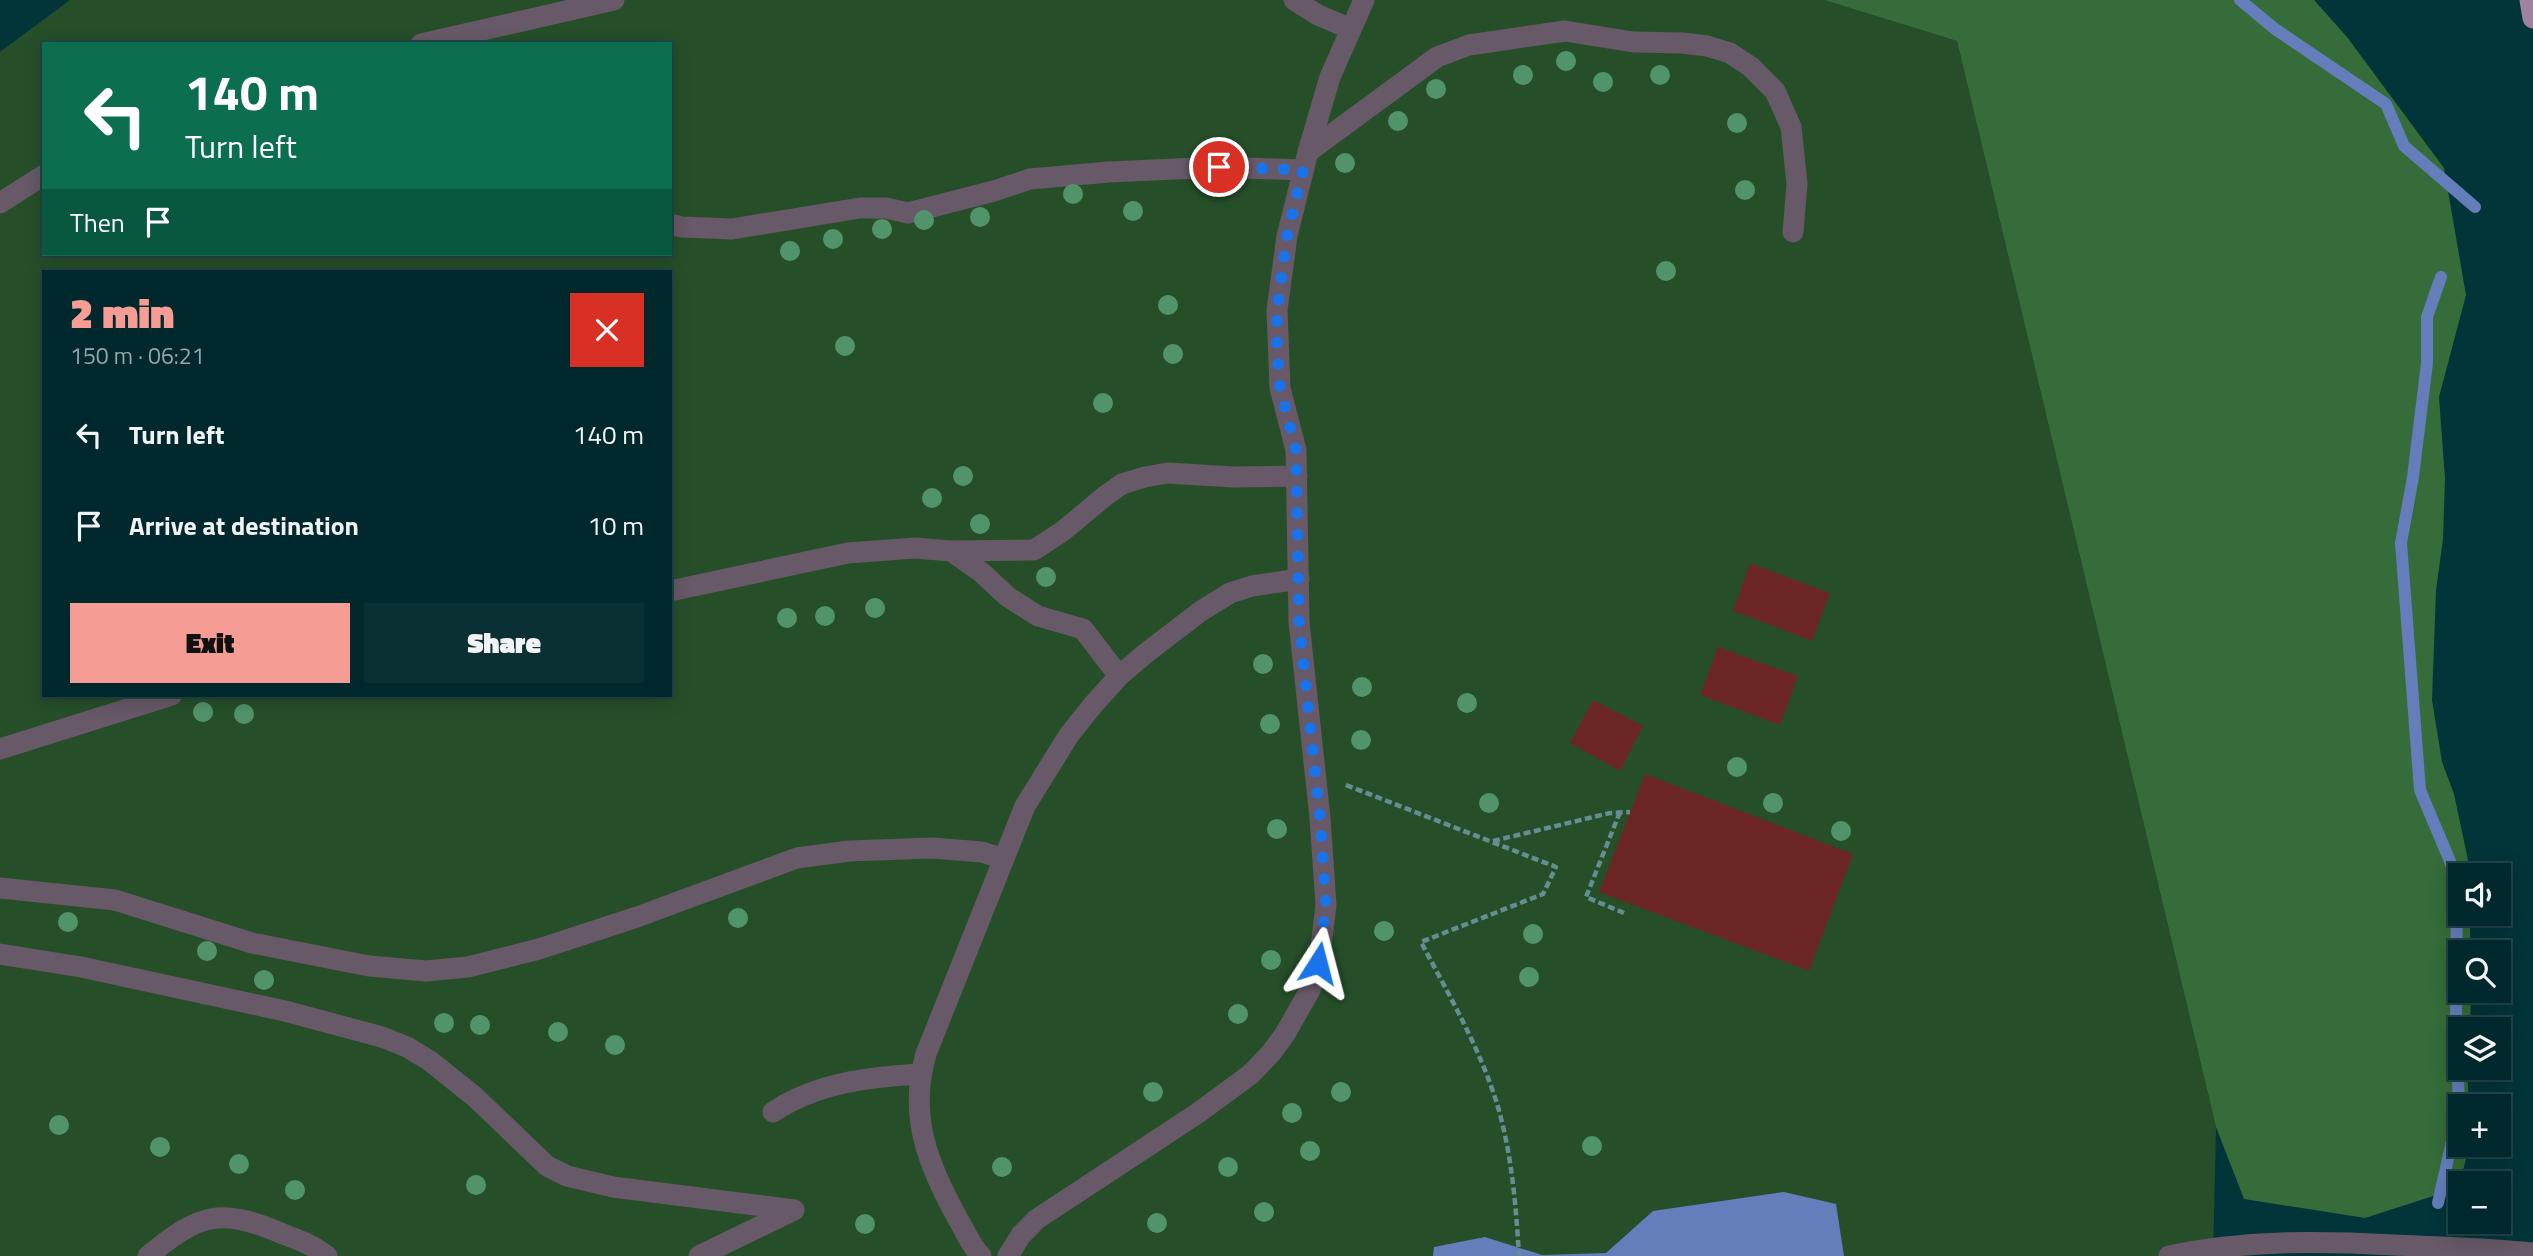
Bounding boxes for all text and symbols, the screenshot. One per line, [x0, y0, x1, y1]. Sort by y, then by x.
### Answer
text: 140 m [185, 54, 319, 129]
icon: left [70, 70, 161, 161]
text: Turn left [185, 122, 297, 170]
pin [1189, 137, 1249, 197]
icon: arrive [1200, 148, 1238, 186]
text: Then [70, 203, 125, 242]
icon: arrive [139, 203, 177, 241]
text: 2 min [70, 280, 174, 344]
button: close [570, 293, 644, 367]
text: 150 m · 06:21 [70, 338, 205, 373]
text: Turn left [129, 415, 224, 454]
text: 140 m [573, 415, 644, 454]
icon: left [70, 416, 108, 454]
text: Arrive at destination [129, 506, 359, 545]
text: 10 m [587, 506, 644, 545]
icon: arrive [70, 507, 108, 545]
button: Exit [70, 603, 350, 683]
button: Share [364, 603, 644, 683]
map controls [2448, 863, 2511, 1234]
button: sound [2448, 863, 2511, 926]
position arrow [1281, 926, 1355, 1000]
button: search [2448, 940, 2511, 1003]
button: layers [2448, 1017, 2511, 1080]
button: + [2448, 1094, 2511, 1157]
button: − [2448, 1171, 2511, 1234]

